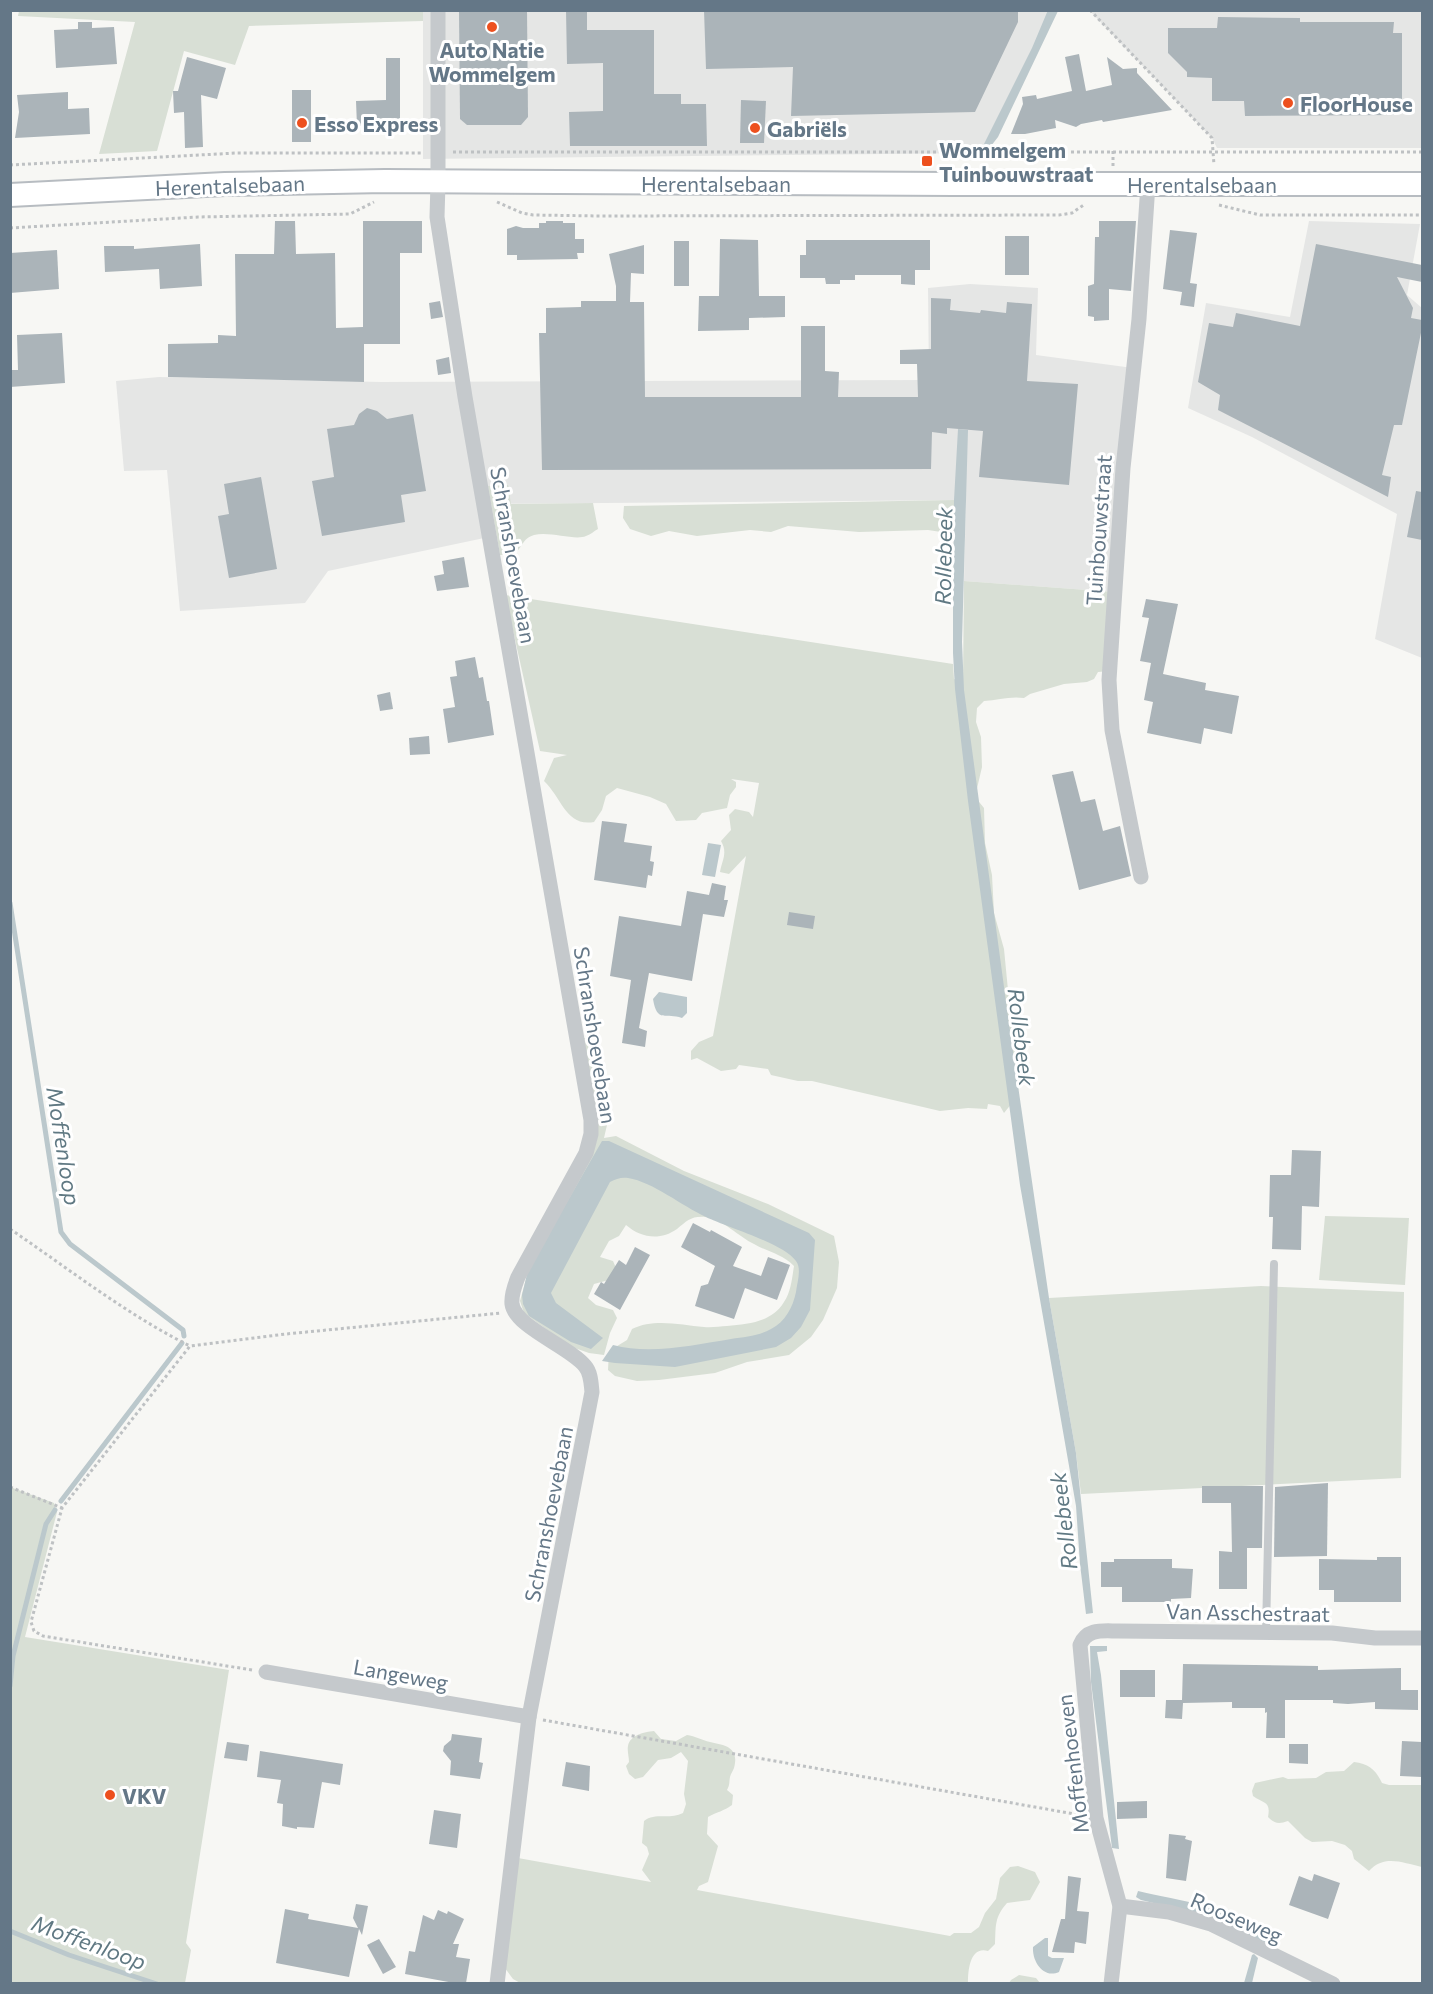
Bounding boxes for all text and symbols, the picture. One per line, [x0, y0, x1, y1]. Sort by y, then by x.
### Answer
marker: Auto Natie Wommelgem [485, 20, 499, 34]
place label: Auto Natie Wommelgem [428, 37, 556, 86]
place label: FloorHouse [1300, 91, 1413, 116]
marker: FloorHouse [1281, 96, 1295, 110]
place label: Esso Express [314, 111, 438, 136]
marker: Esso Express [295, 116, 309, 130]
place label: Gabriëls [767, 116, 847, 141]
marker: Gabriëls [748, 121, 762, 135]
place label: Wommelgem Tuinbouwstraat [939, 137, 1094, 186]
marker: Wommelgem Tuinbouwstraat [920, 154, 934, 168]
street label: Herentalsebaan [155, 170, 305, 200]
street label: Herentalsebaan [641, 171, 791, 196]
street label: Herentalsebaan [1127, 172, 1277, 197]
street label: Tuinbouwstraat [1080, 454, 1116, 606]
street label: Schranshoevebaan [486, 465, 542, 645]
water label: Rollebeek [929, 506, 957, 605]
street label: Schranshoevebaan [570, 945, 622, 1125]
water label: Rollebeek [1003, 987, 1042, 1088]
water label: Moffenloop [41, 1085, 87, 1207]
street label: Schranshoevebaan [519, 1424, 577, 1604]
water label: Rollebeek [1043, 1470, 1082, 1571]
street label: Van Asschestraat [1166, 1598, 1330, 1626]
street label: Langeweg [352, 1653, 450, 1695]
street label: Moffenhoeven [1051, 1693, 1093, 1835]
place label: VKV [122, 1783, 167, 1808]
marker: VKV [103, 1788, 117, 1802]
street label: Rooseweg [1187, 1886, 1287, 1948]
water label: Moffenloop [28, 1909, 150, 1975]

